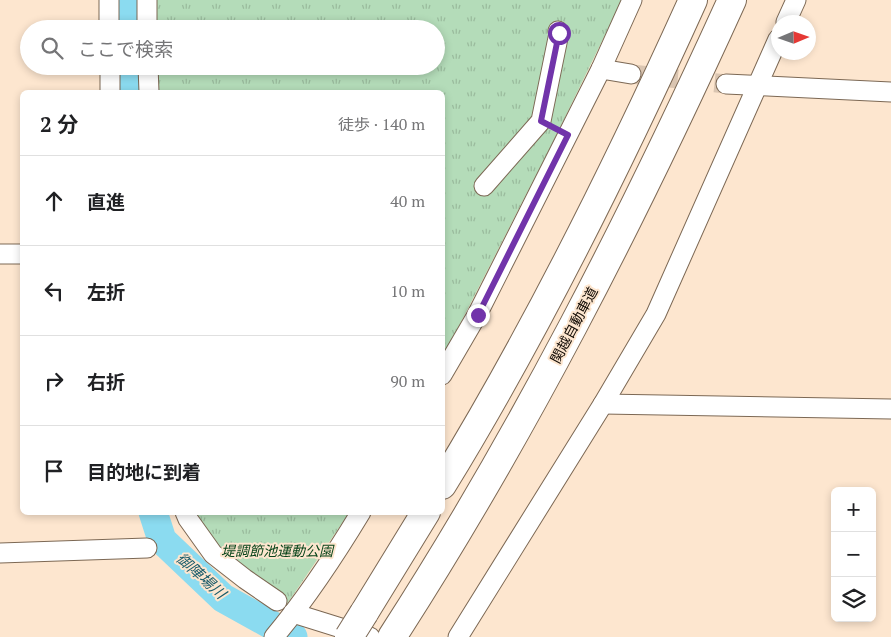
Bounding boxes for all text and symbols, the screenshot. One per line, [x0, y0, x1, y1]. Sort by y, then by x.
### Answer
north arrow [771, 15, 816, 60]
search box [20, 20, 445, 75]
route start [548, 22, 571, 45]
icon: search [38, 34, 66, 62]
text: ここで検索 [78, 36, 173, 61]
text: 2 分 [40, 110, 79, 138]
text: 徒歩 · 140 m [338, 113, 425, 135]
icon: ahead [40, 187, 68, 215]
text: 直進 [87, 189, 125, 214]
text: 40 m [390, 190, 425, 212]
icon: left [40, 277, 68, 305]
text: 左折 [87, 279, 125, 304]
text: 10 m [390, 280, 425, 302]
street label: 関越自動車道 [545, 283, 602, 366]
route end [467, 304, 490, 327]
icon: right [40, 367, 68, 395]
text: 右折 [87, 369, 125, 394]
text: 90 m [390, 370, 425, 392]
icon: arrive [40, 457, 68, 485]
text: 目的地に到着 [87, 459, 201, 484]
map controls [831, 487, 876, 622]
button: + [831, 487, 876, 532]
button: − [831, 532, 876, 577]
park label: 堤調節池運動公園 [221, 541, 335, 560]
water label: 御陣場川 [173, 548, 232, 604]
button: layers [831, 577, 876, 622]

